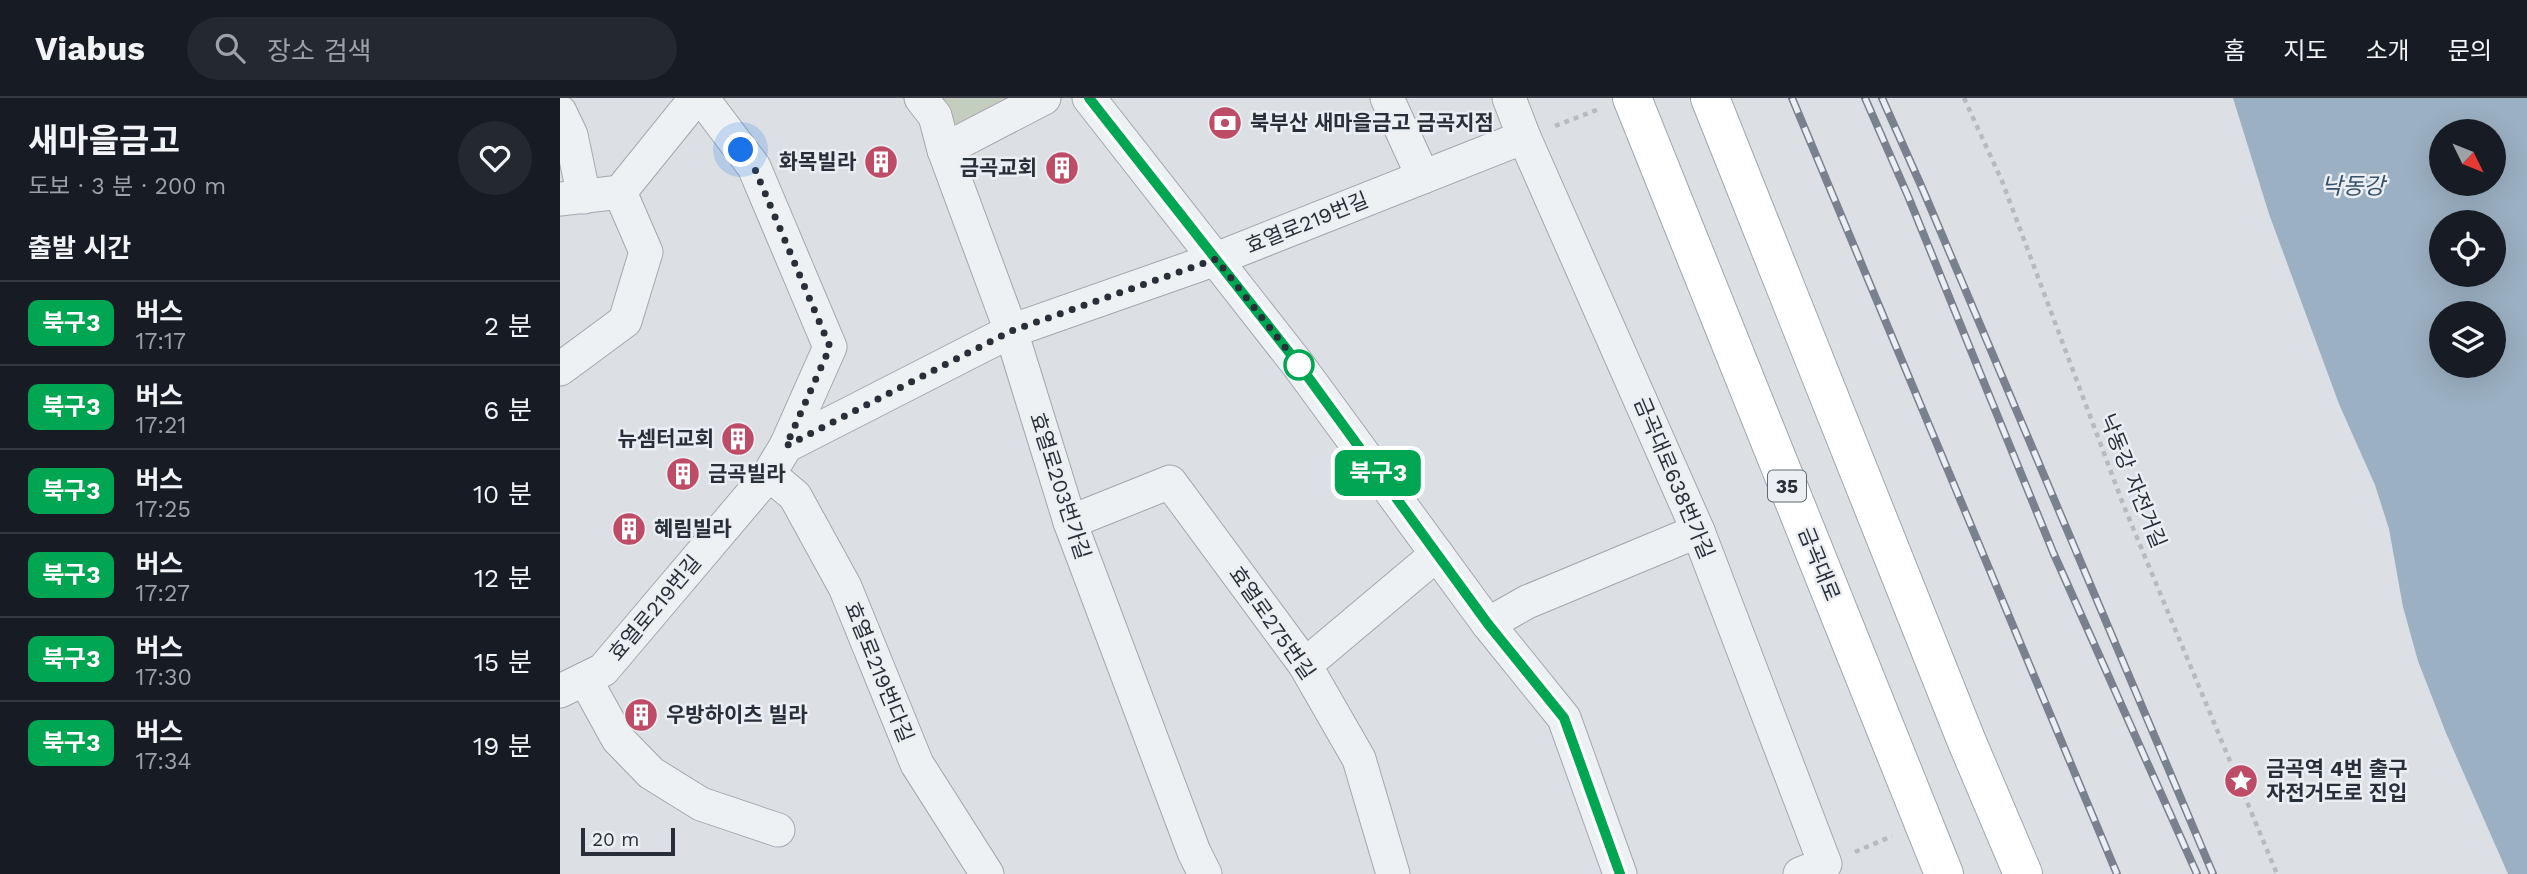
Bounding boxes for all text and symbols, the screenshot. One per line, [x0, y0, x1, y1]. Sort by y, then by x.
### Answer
search box [187, 17, 677, 80]
text: Viabus [35, 29, 145, 68]
icon: search [211, 29, 249, 67]
text: 장소 검색 [267, 36, 372, 66]
text: 홈 [2223, 37, 2245, 65]
text: 지도 [2283, 37, 2328, 65]
text: 소개 [2366, 37, 2410, 65]
text: 문의 [2448, 37, 2492, 65]
bank icon: 북부산 새마을금고 금곡지점 [1206, 104, 1244, 142]
place label: 북부산 새마을금고 금곡지점 [1250, 110, 1494, 135]
north arrow [2429, 119, 2506, 196]
map controls [2429, 119, 2506, 378]
text: 새마을금고 [28, 121, 180, 160]
button: heart [458, 121, 532, 195]
your location [723, 132, 758, 167]
building icon: 화목빌라 [862, 143, 900, 181]
place label: 화목빌라 [779, 149, 857, 174]
building icon: 금곡교회 [1043, 149, 1081, 187]
place label: 금곡교회 [960, 155, 1037, 180]
text: 도보 · 3 분 · 200 m [28, 173, 226, 200]
water label: 낙동강 [2321, 173, 2388, 200]
street label: 효열로219번길 [1242, 187, 1372, 258]
button: locate [2429, 210, 2506, 287]
text: 출발 시간 [28, 233, 131, 263]
text: 버스 [135, 297, 183, 327]
button: layers [2429, 301, 2506, 378]
text: 북구3 [42, 309, 100, 337]
text: 2 분 [484, 311, 532, 341]
text: 17:17 [135, 328, 186, 355]
unlabelled marker [1284, 350, 1314, 380]
text: 버스 [135, 381, 183, 411]
text: 북구3 [42, 393, 100, 421]
street label: 금곡대로638번가길 [1629, 393, 1720, 562]
text: 6 분 [483, 395, 532, 425]
street label: 효열로203번가길 [1025, 409, 1096, 562]
street label: 낙동강 자전거길 [2095, 410, 2172, 552]
text: 17:21 [135, 412, 186, 439]
building icon: 뉴셈터교회 [719, 420, 757, 458]
place label: 뉴셈터교회 [617, 426, 714, 451]
line badge: 북구3 [1338, 450, 1418, 496]
building icon: 금곡빌라 [664, 455, 702, 493]
text: 북구3 [1349, 459, 1407, 487]
place label: 금곡빌라 [708, 461, 786, 486]
text: 버스 [135, 465, 183, 495]
road number: 35 [1768, 470, 1806, 502]
text: 북구3 [42, 477, 100, 505]
text: 10 분 [473, 479, 532, 509]
text: 17:25 [135, 496, 191, 523]
building icon: 혜림빌라 [610, 510, 648, 548]
place label: 혜림빌라 [654, 516, 732, 541]
street label: 금곡대로 [1793, 523, 1846, 604]
text: 버스 [135, 549, 183, 579]
street label: 효열로219번길 [603, 550, 706, 666]
text: 북구3 [42, 561, 100, 589]
street label: 효열로275번길 [1224, 561, 1321, 684]
text: 12 분 [474, 563, 532, 593]
text: 17:27 [135, 580, 190, 607]
street label: 효열로219번다길 [840, 598, 919, 746]
text: 버스 [135, 633, 183, 663]
text: 북구3 [42, 645, 100, 673]
text: 15 분 [474, 647, 532, 677]
text: 17:30 [135, 664, 192, 691]
building icon: 우방하이츠 빌라 [622, 696, 660, 734]
place label: 우방하이츠 빌라 [666, 702, 808, 727]
text: 버스 [135, 717, 183, 747]
text: 북구3 [42, 729, 100, 757]
text: 19 분 [473, 731, 532, 761]
text: 17:34 [135, 748, 192, 775]
place label: 금곡역 4번 출구 자전거도로 진입 [2266, 756, 2408, 805]
place icon: 금곡역 4번 출구 자전거도로 진입 [2222, 762, 2260, 800]
scale bar [581, 825, 676, 857]
text: 20 m [592, 828, 639, 851]

